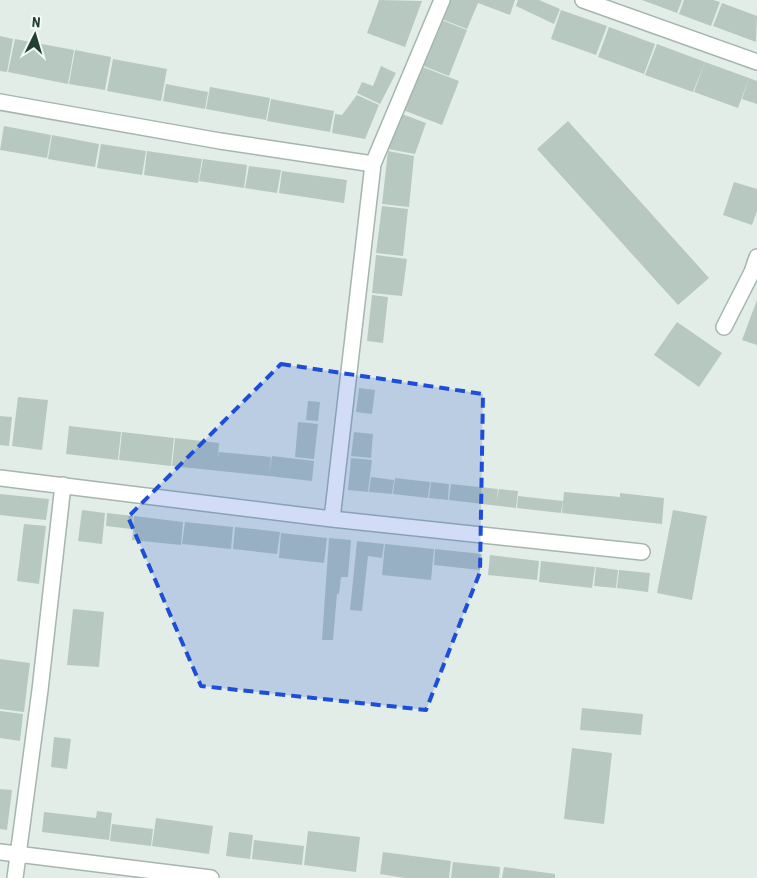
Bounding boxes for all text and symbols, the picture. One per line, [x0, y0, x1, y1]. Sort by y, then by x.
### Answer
north arrow [10, 10, 60, 60]
text: N [31, 14, 41, 30]

